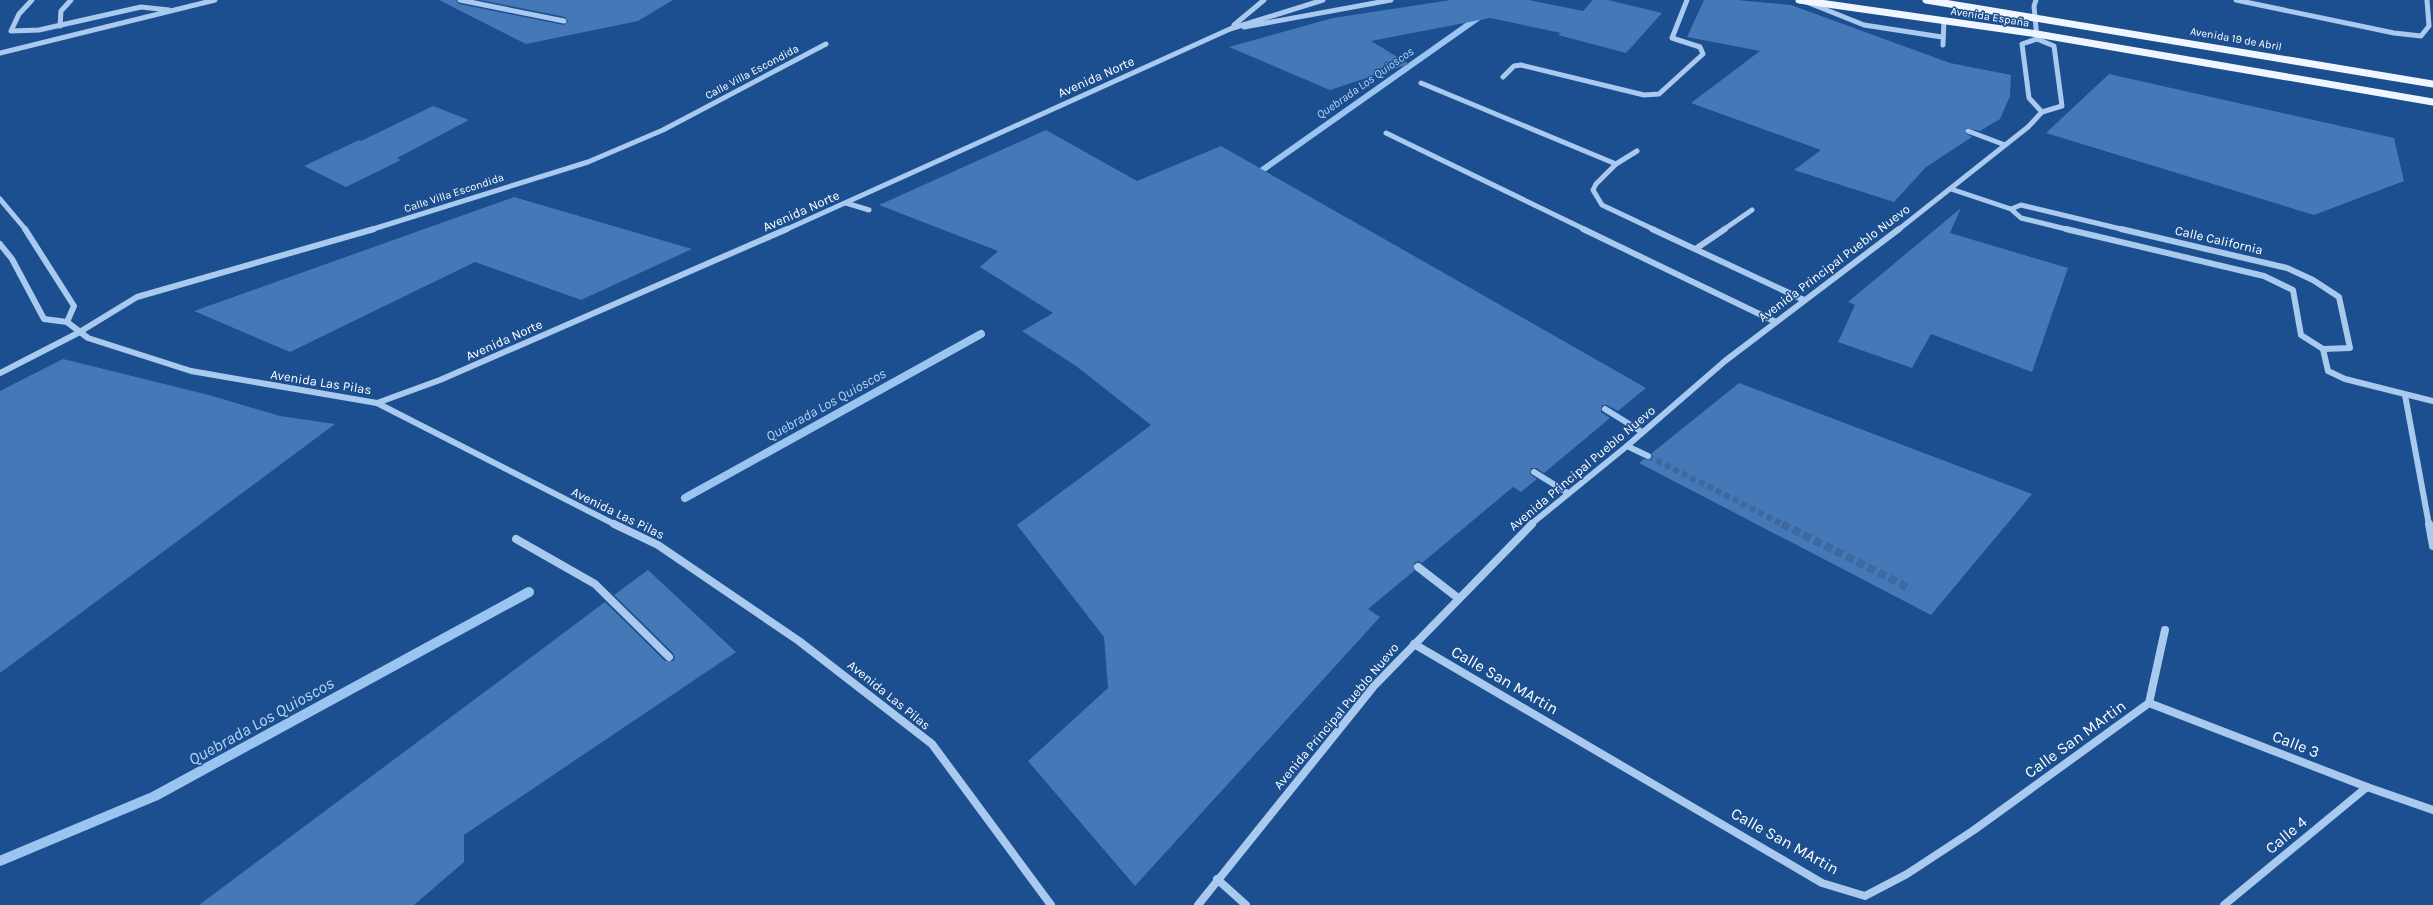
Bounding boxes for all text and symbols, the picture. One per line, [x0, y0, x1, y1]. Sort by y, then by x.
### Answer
street label: Avenida España [1950, 4, 2030, 30]
street label: Avenida 19 de Abril [2189, 25, 2283, 53]
street label: Calle Villa Escondida [703, 42, 801, 102]
water label: Quebrada Los Quioscos [1314, 44, 1417, 122]
street label: Avenida Norte [1055, 53, 1137, 101]
street label: Calle Villa Escondida [402, 171, 506, 215]
street label: Avenida Norte [760, 187, 842, 235]
street label: Avenida Principal Pueblo Nuevo [1755, 201, 1913, 325]
street label: Calle California [2173, 223, 2265, 257]
street label: Avenida Norte [463, 316, 545, 364]
water label: Quebrada Los Quioscos [763, 365, 889, 445]
street label: Avenida Las Pilas [269, 367, 373, 397]
street label: Avenida Principal Pueblo Nuevo [1506, 402, 1658, 534]
street label: Avenida Las Pilas [569, 484, 667, 542]
street label: Avenida Principal Pueblo Nuevo [1270, 640, 1402, 792]
street label: Calle San MArtin [1448, 642, 1562, 718]
street label: Avenida Las Pilas [845, 657, 933, 733]
water label: Quebrada Los Quioscos [185, 673, 337, 769]
street label: Calle San MArtin [2021, 696, 2129, 782]
street label: Calle 3 [2270, 726, 2322, 762]
street label: Calle San MArtin [1728, 803, 1842, 879]
street label: Calle 4 [2261, 812, 2311, 858]

